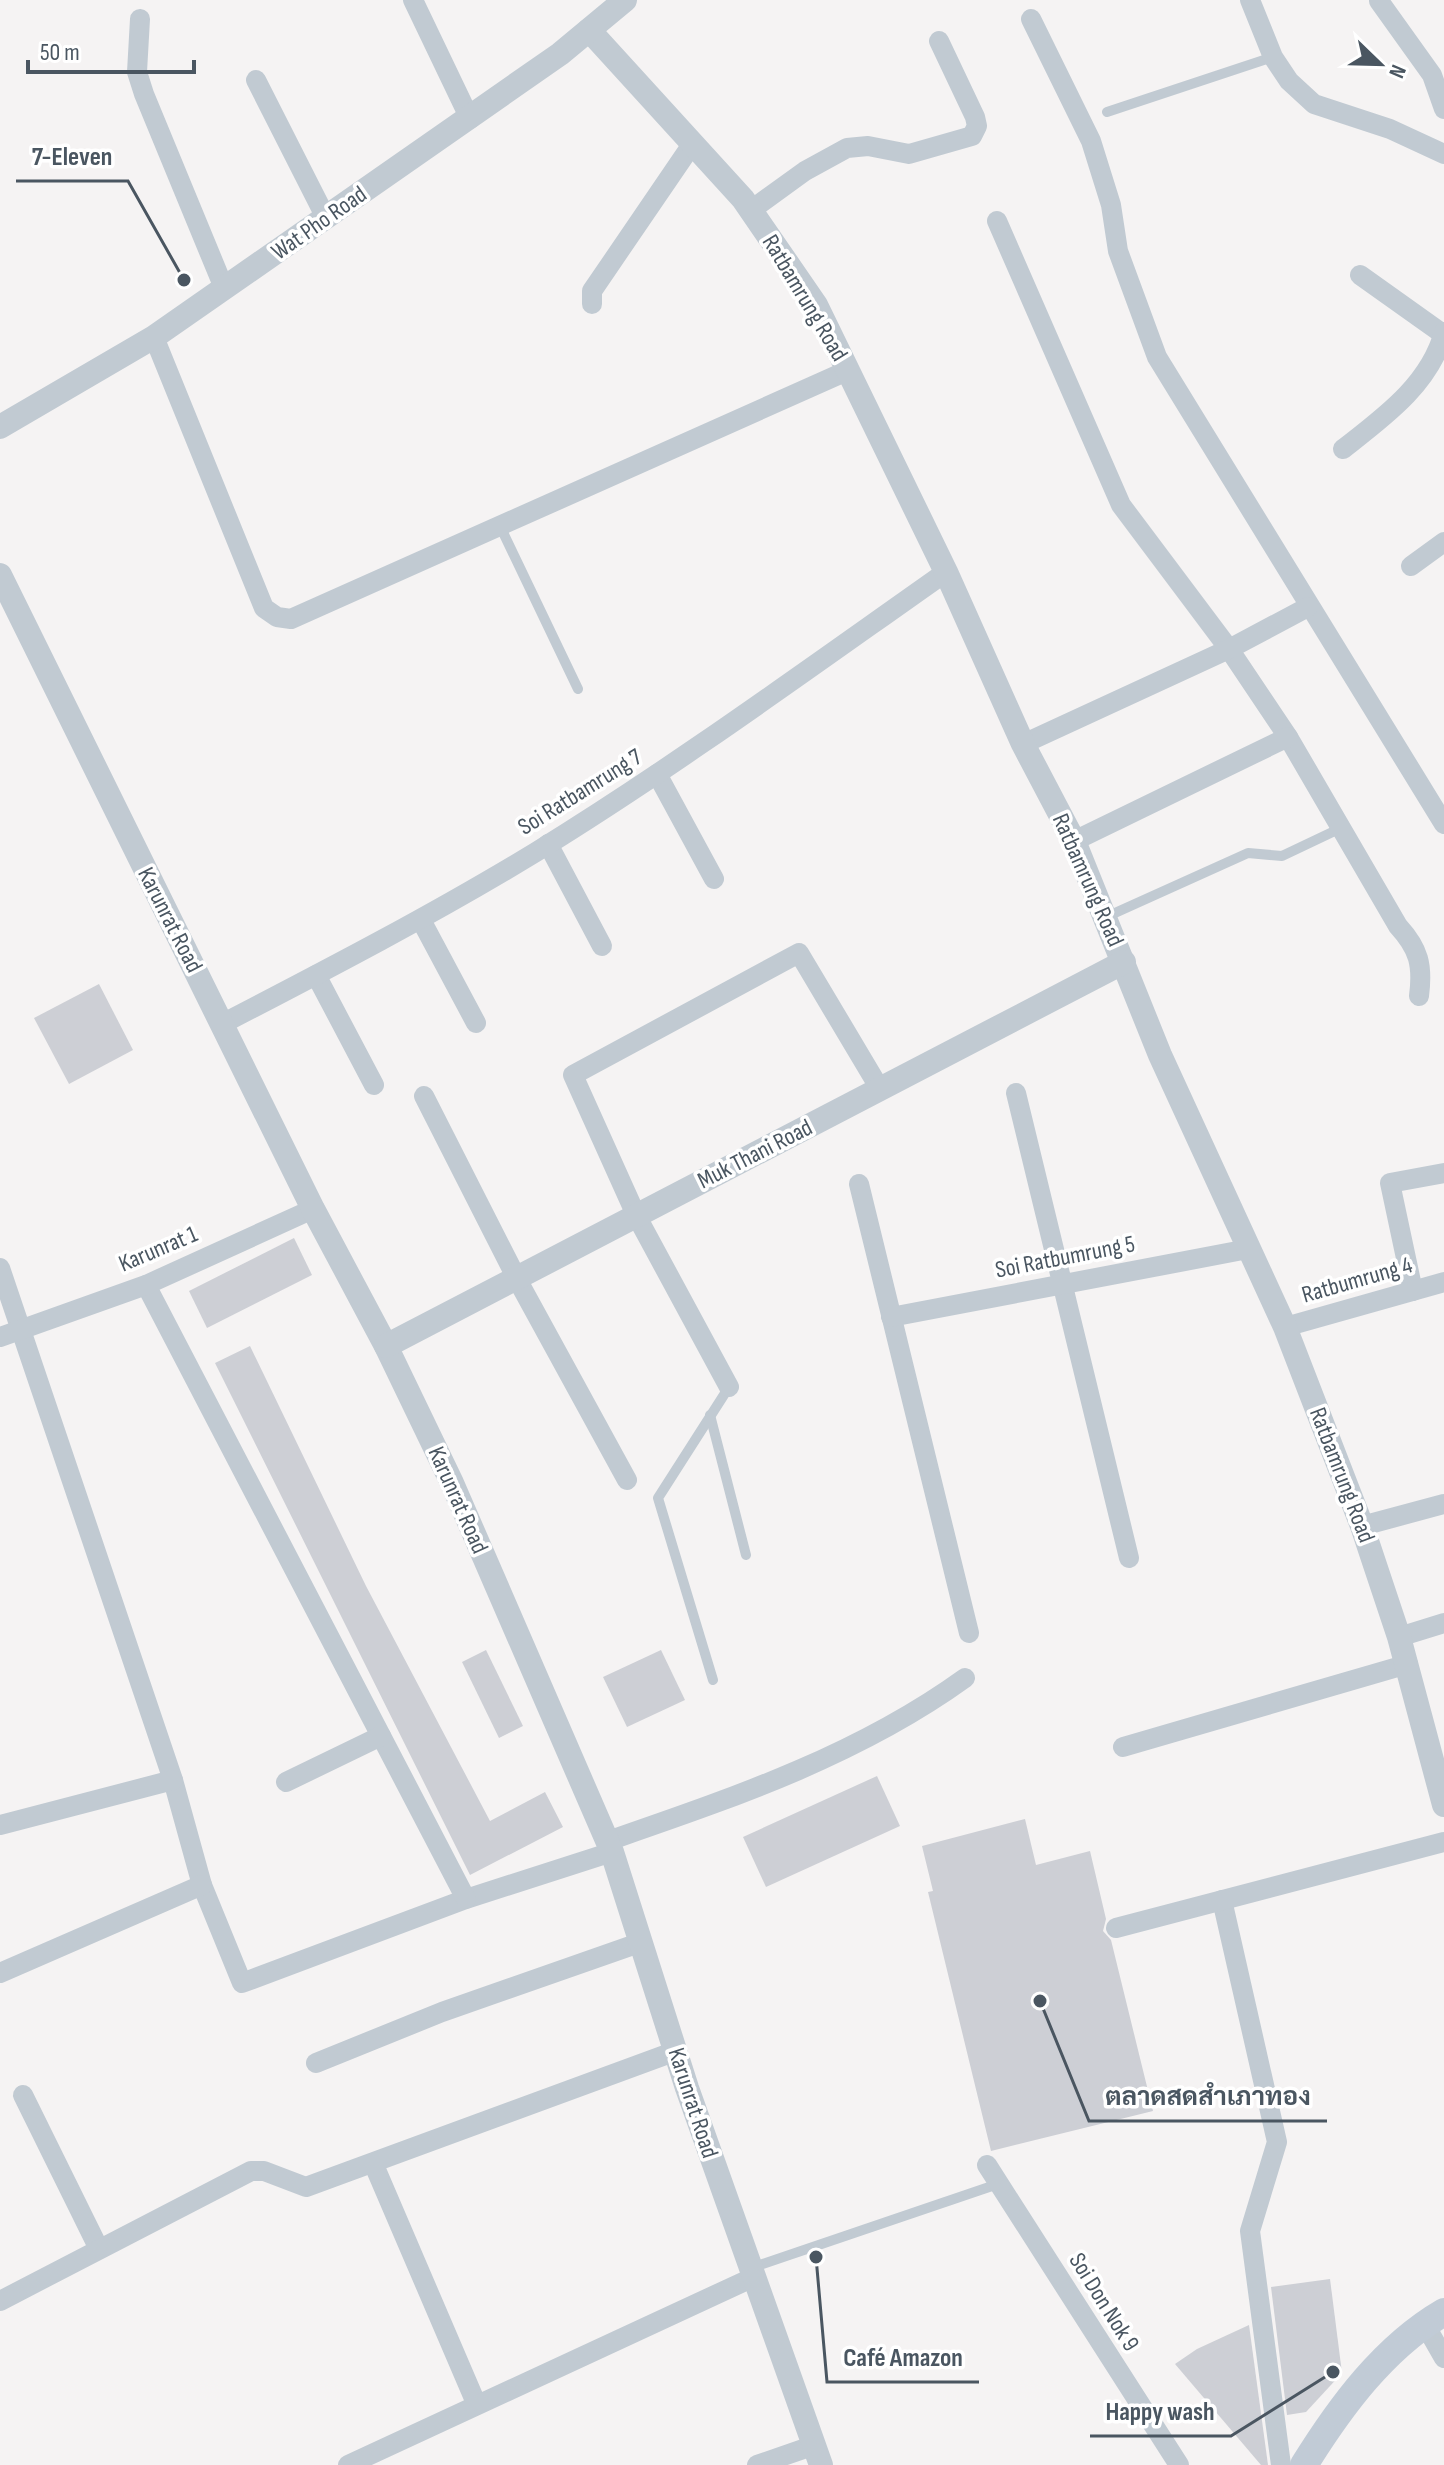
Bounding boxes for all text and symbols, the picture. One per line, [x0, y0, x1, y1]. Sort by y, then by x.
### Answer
scale bar [28, 24, 194, 74]
north arrow [1340, 24, 1420, 104]
text: 50 m [40, 38, 80, 67]
text: N [1382, 61, 1412, 82]
callout: 7-Eleven [16, 131, 128, 181]
text: 7-Eleven [32, 142, 112, 173]
street label: Wat Pho Road [266, 180, 372, 266]
street label: Ratbamrung Road [756, 229, 854, 367]
street label: Soi Ratbamrung 7 [513, 742, 648, 842]
street label: Ratbamrung Road [1046, 809, 1130, 951]
street label: Karunrat Road [131, 863, 209, 977]
street label: Muk Thani Road [693, 1113, 817, 1195]
street label: Karunrat 1 [114, 1219, 202, 1278]
street label: Soi Ratbumrung 5 [993, 1229, 1137, 1285]
street label: Ratbumrung 4 [1299, 1250, 1415, 1310]
street label: Ratbamrung Road [1303, 1403, 1381, 1547]
street label: Karunrat Road [422, 1442, 494, 1558]
street label: Karunrat Road [662, 2044, 724, 2162]
callout: ตลาดสดสำเภาทอง [1089, 2071, 1327, 2121]
text: ตลาดสดสำเภาทอง [1105, 2082, 1311, 2113]
street label: Soi Don Nok 9 [1063, 2248, 1145, 2356]
callout: Café Amazon [827, 2332, 979, 2382]
text: Café Amazon [843, 2343, 963, 2374]
callout: Happy wash [1090, 2386, 1231, 2436]
text: Happy wash [1105, 2397, 1215, 2428]

